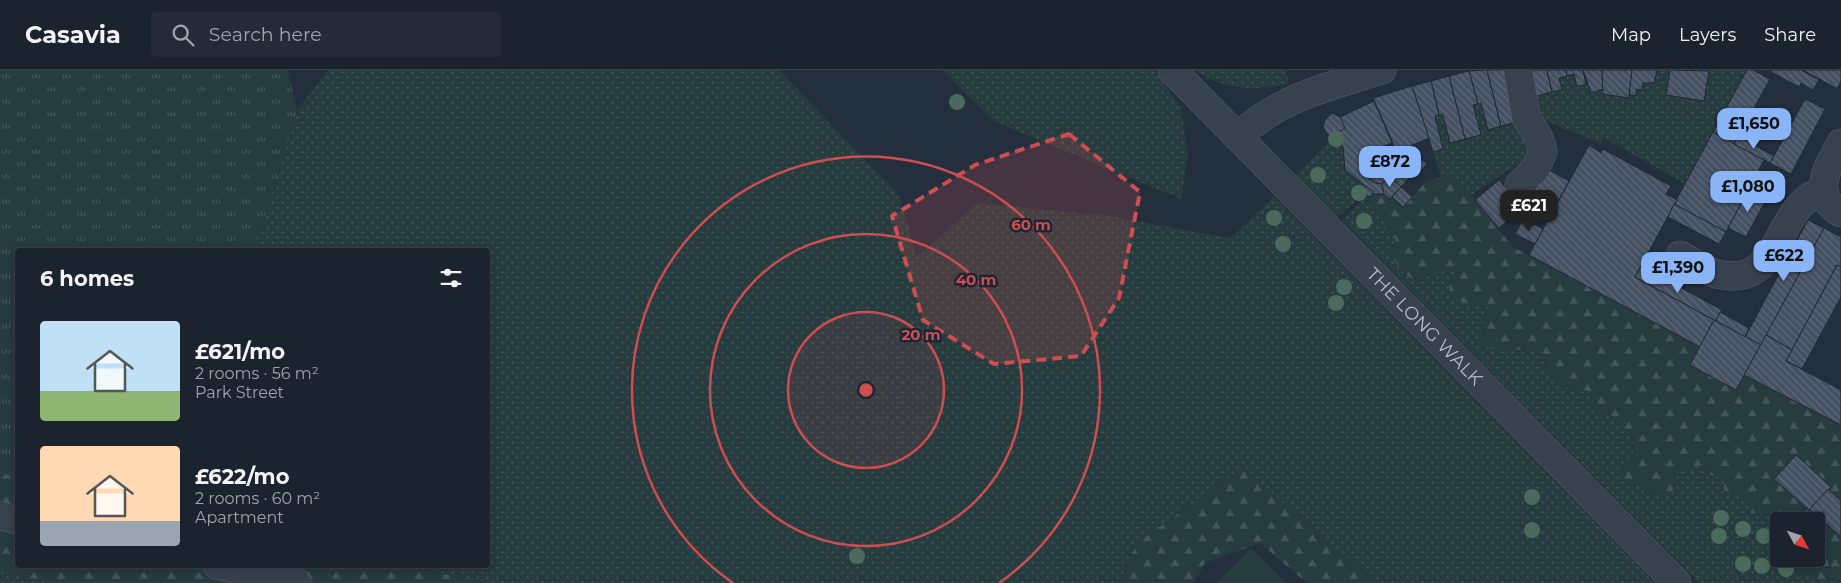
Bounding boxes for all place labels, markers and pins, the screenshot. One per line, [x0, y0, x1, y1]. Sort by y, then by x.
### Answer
pin: £1,650 [1713, 108, 1795, 150]
pin: £872 [1360, 146, 1420, 188]
pin: £1,080 [1707, 170, 1789, 213]
pin: £621 [1499, 190, 1559, 232]
pin: £622 [1754, 240, 1814, 282]
pin: £1,390 [1637, 252, 1719, 294]
centre of rings [857, 381, 875, 399]

